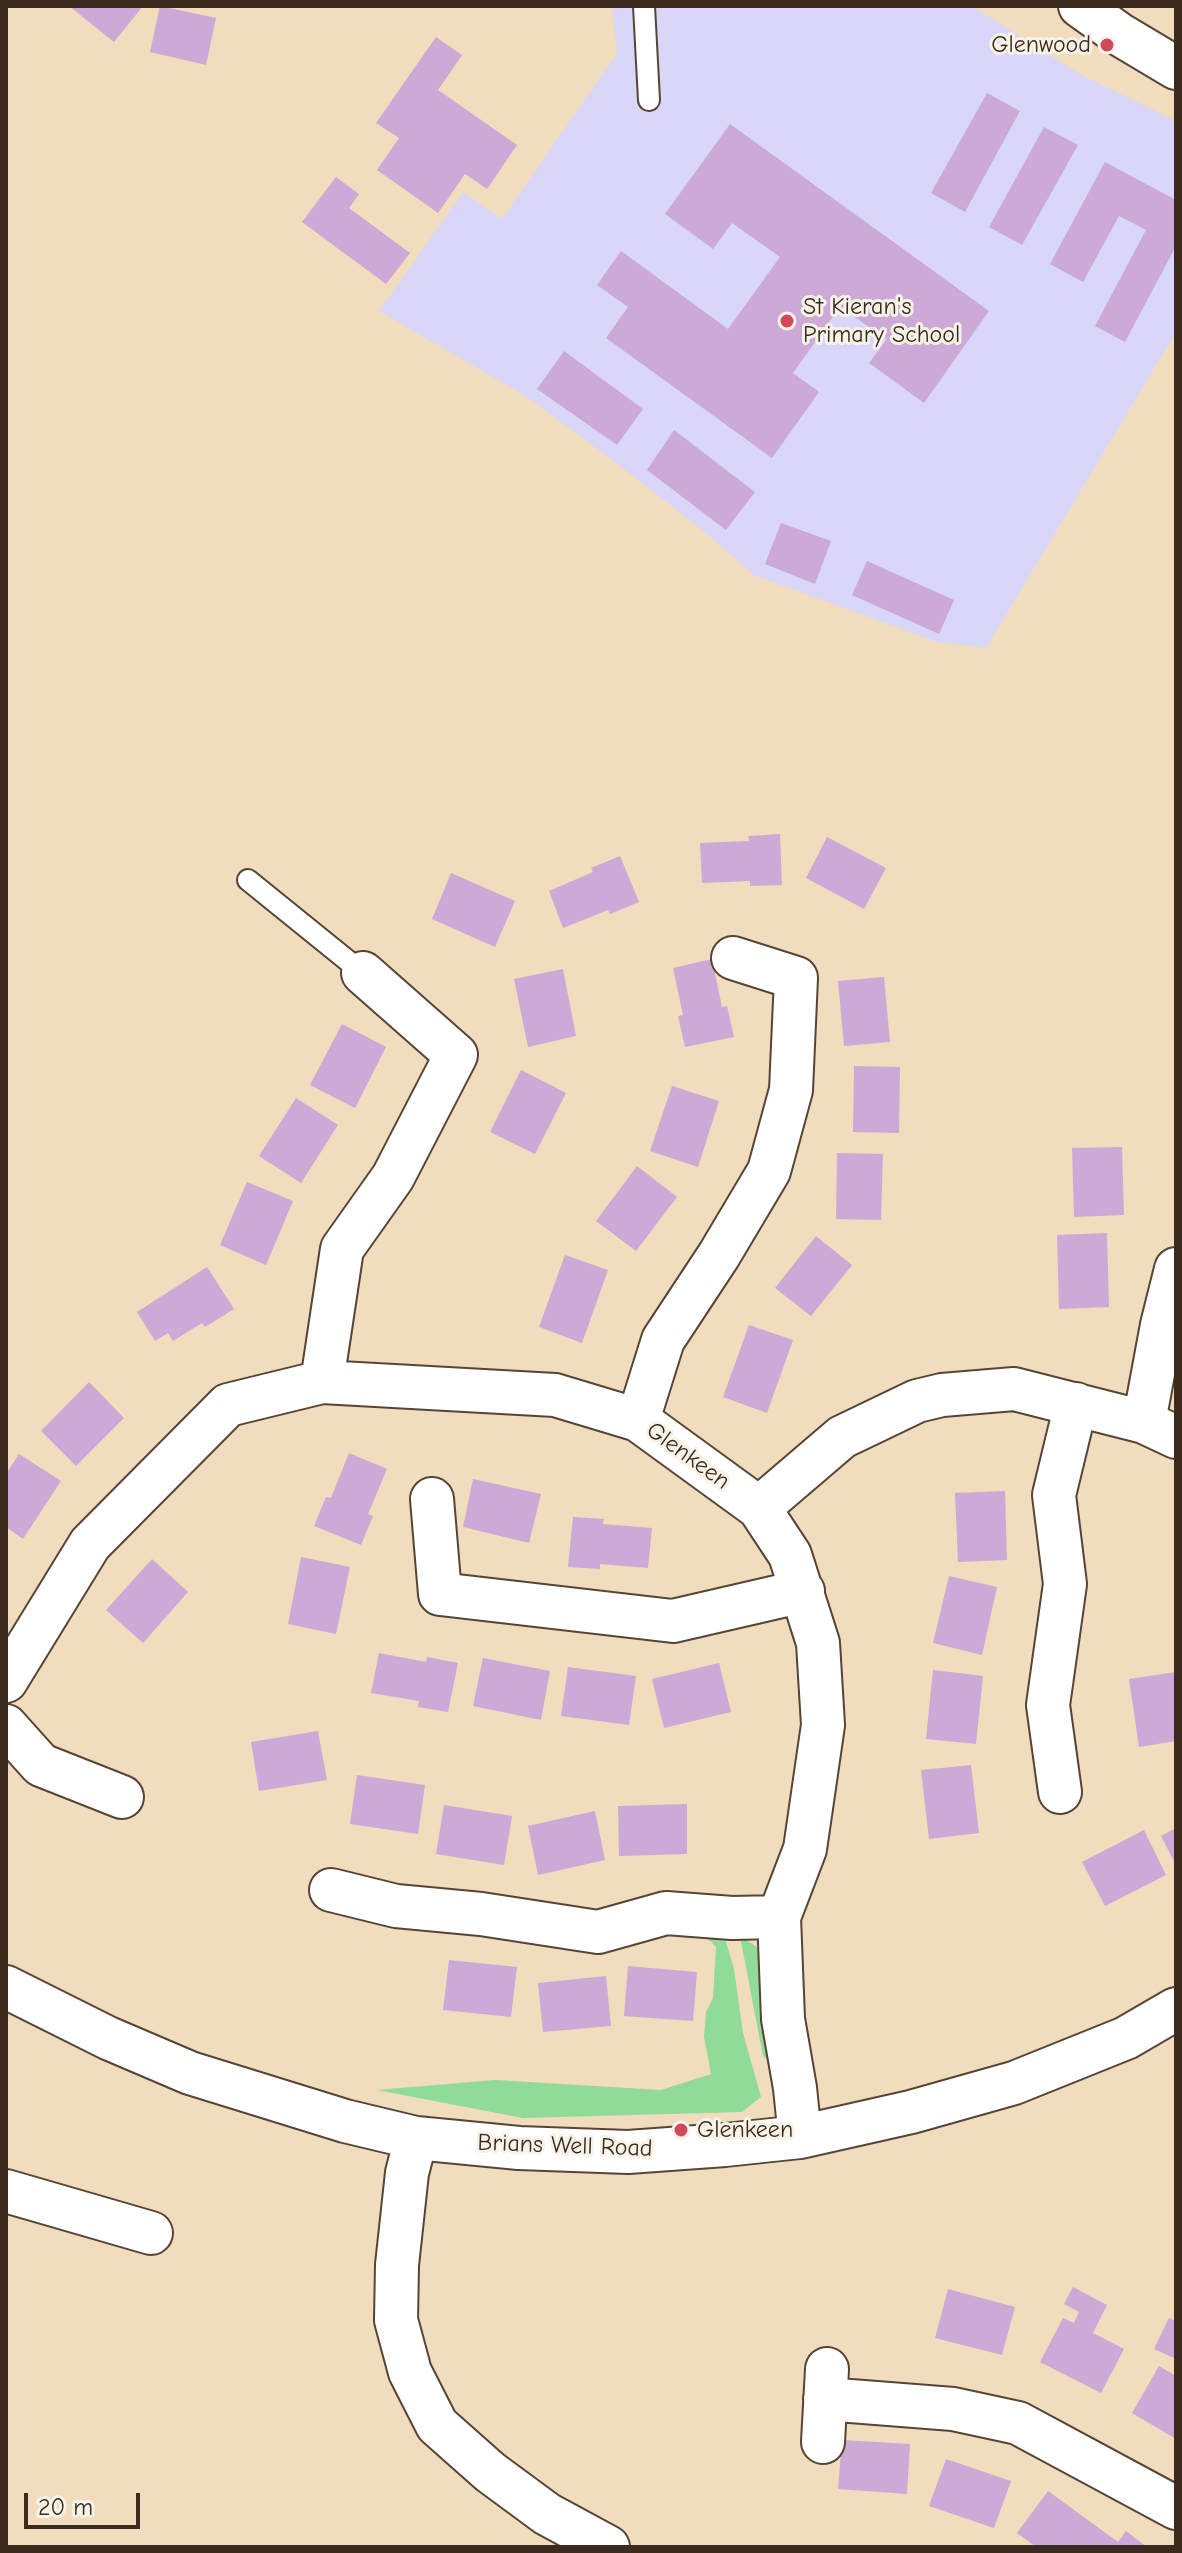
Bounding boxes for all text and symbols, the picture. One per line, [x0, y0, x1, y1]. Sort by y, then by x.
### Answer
place label: Glenwood [991, 31, 1091, 59]
marker: Glenwood [1098, 36, 1116, 54]
place label: St Kieran's Primary School [803, 293, 960, 349]
marker: St Kieran's Primary School [778, 312, 796, 330]
street label: Glenkeen [641, 1416, 735, 1496]
place label: Glenkeen [697, 2116, 793, 2144]
marker: Glenkeen [672, 2121, 690, 2139]
street label: Brians Well Road [477, 2129, 653, 2163]
scale bar [28, 2477, 144, 2527]
text: 20 m [38, 2493, 93, 2521]

